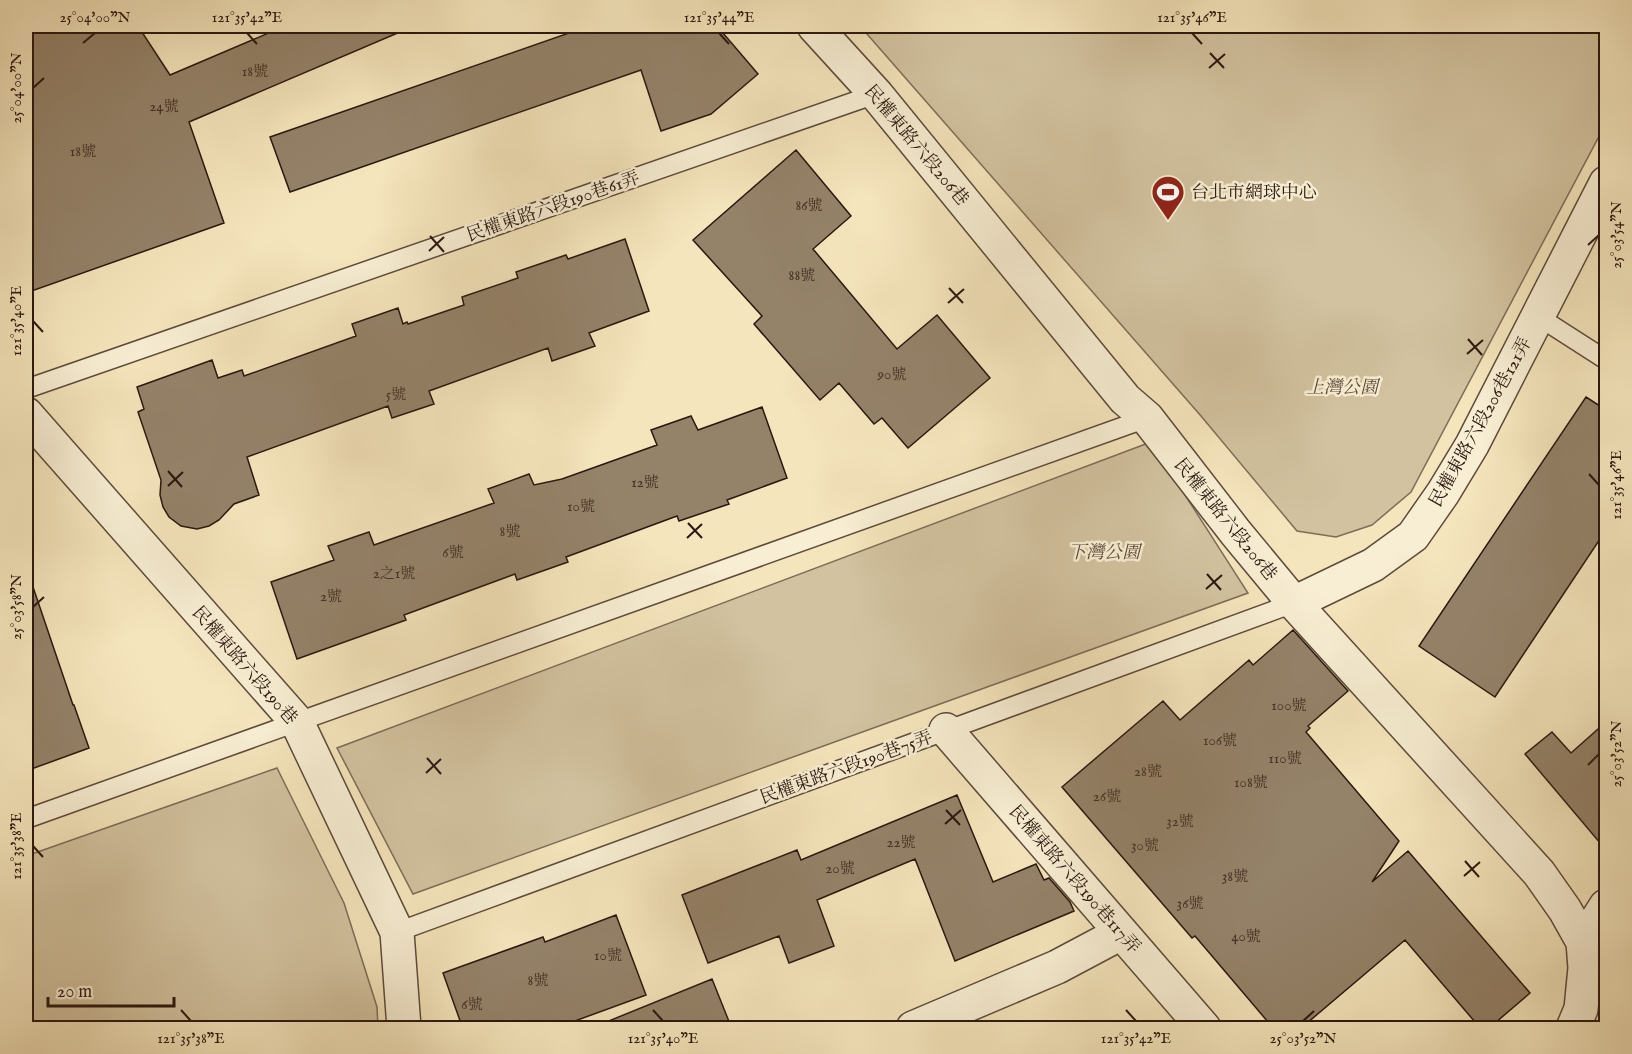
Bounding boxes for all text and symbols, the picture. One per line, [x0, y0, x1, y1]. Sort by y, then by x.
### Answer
text: 25°04'00"N [59, 8, 131, 27]
text: 121°35'42"E [212, 8, 282, 27]
text: 121°35'44"E [684, 8, 754, 27]
text: 121°35'46"E [1157, 8, 1227, 27]
text: 25°04'00"N [7, 52, 26, 124]
house number: 18號 [242, 62, 268, 81]
street label: 民權東路六段206巷 [859, 81, 973, 211]
house number: 24號 [149, 97, 179, 116]
house number: 18號 [70, 142, 96, 161]
street label: 民權東路六段190巷61弄 [464, 167, 643, 248]
sports icon: 台北市網球中心 [1150, 174, 1186, 221]
place label: 台北市網球中心 [1191, 182, 1317, 205]
house number: 86號 [795, 196, 823, 215]
text: 25°03'54"N [1607, 201, 1626, 269]
house number: 88號 [789, 266, 815, 285]
text: 121°35'40"E [7, 286, 26, 356]
street label: 民權東路六段206巷121弄 [1425, 334, 1538, 512]
house number: 90號 [877, 365, 906, 384]
park label: 上灣公園 [1306, 377, 1381, 400]
house number: 5號 [386, 385, 406, 404]
text: 121°35'46"E [1607, 450, 1626, 520]
street label: 民權東路六段206巷 [1168, 454, 1281, 586]
house number: 12號 [631, 473, 659, 492]
house number: 10號 [567, 497, 595, 516]
house number: 8號 [500, 522, 520, 541]
park label: 下灣公園 [1068, 542, 1143, 565]
house number: 6號 [442, 543, 464, 562]
house number: 2之1號 [373, 564, 415, 583]
text: 25°03'58"N [7, 574, 26, 640]
house number: 2號 [320, 587, 342, 606]
street label: 民權東路六段190巷 [186, 602, 302, 730]
house number: 100號 [1271, 696, 1307, 715]
text: 25°03'52"N [1607, 720, 1626, 788]
street label: 民權東路六段190巷75弄 [757, 726, 936, 810]
house number: 106號 [1203, 731, 1237, 750]
house number: 110號 [1268, 749, 1302, 768]
house number: 28號 [1134, 762, 1162, 781]
house number: 108號 [1234, 773, 1268, 792]
house number: 26號 [1093, 787, 1121, 806]
street label: 民權東路六段190巷117弄 [1003, 801, 1145, 959]
text: 121°35'38"E [7, 812, 26, 880]
house number: 32號 [1166, 812, 1194, 831]
house number: 22號 [886, 833, 916, 852]
house number: 30號 [1131, 836, 1159, 855]
house number: 20號 [825, 859, 855, 878]
house number: 38號 [1222, 867, 1248, 886]
house number: 36號 [1177, 894, 1203, 913]
house number: 40號 [1231, 927, 1261, 946]
house number: 10號 [594, 946, 622, 965]
scale bar [48, 970, 174, 1008]
house number: 8號 [528, 971, 548, 990]
text: 20 m [57, 981, 92, 1004]
house number: 6號 [461, 995, 483, 1014]
text: 121°35'38"E [157, 1029, 225, 1048]
text: 121°35'40"E [628, 1029, 698, 1048]
text: 121°35'42"E [1101, 1029, 1171, 1048]
text: 25°03'52"N [1269, 1029, 1337, 1048]

